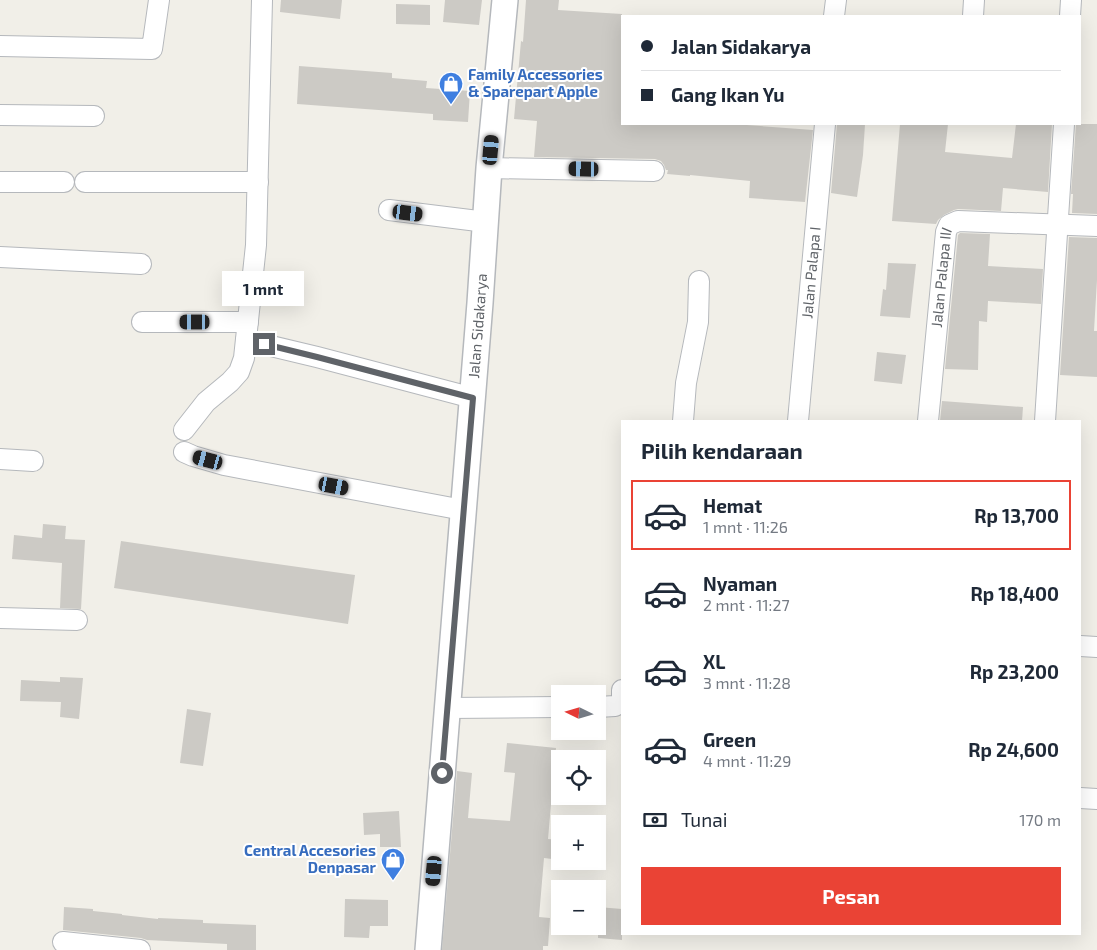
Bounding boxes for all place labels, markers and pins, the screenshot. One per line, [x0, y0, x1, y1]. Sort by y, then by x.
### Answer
place label: Family Accessories & Sparepart Apple [468, 65, 603, 100]
shop icon: Family Accessories & Sparepart Apple [438, 71, 464, 105]
place label: Central Accesories Denpasar [244, 841, 377, 876]
shop icon: Central Accesories Denpasar [380, 847, 406, 881]

